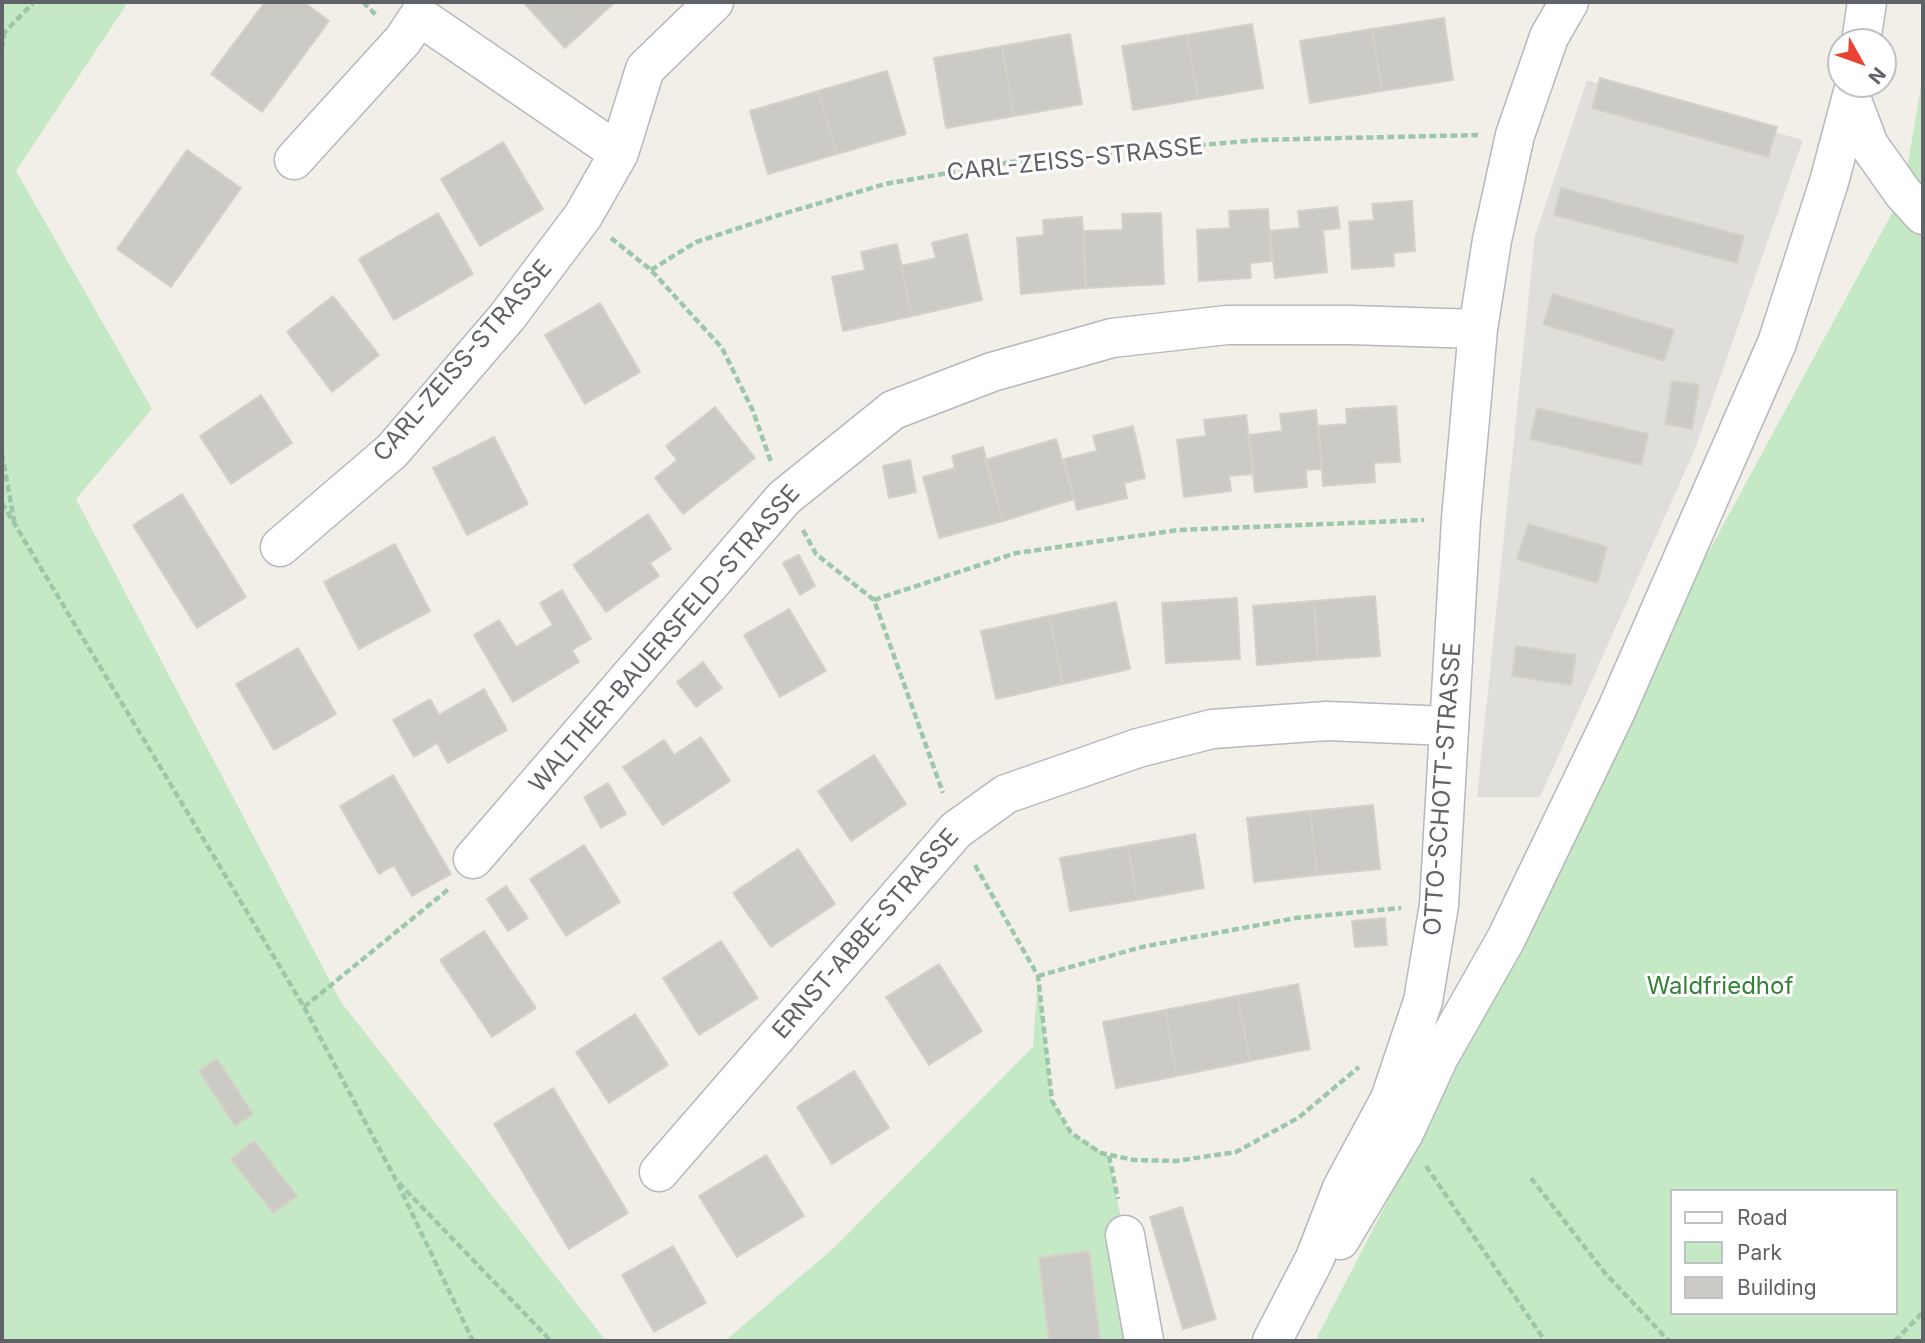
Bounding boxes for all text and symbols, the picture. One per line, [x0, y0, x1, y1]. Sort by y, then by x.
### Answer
north arrow [1827, 28, 1897, 98]
text: N [1863, 63, 1890, 88]
street label: CARL-ZEISS-STRASSE [945, 132, 1205, 188]
street label: CARL-ZEISS-STRASSE [368, 254, 558, 468]
street label: WALTHER-BAUERSFELD-STRASSE [524, 479, 806, 799]
street label: OTTO-SCHOTT-STRASSE [1418, 641, 1468, 937]
street label: ERNST-ABBE-STRASSE [767, 823, 965, 1045]
park label: Waldfriedhof [1647, 973, 1793, 1001]
legend [1670, 1189, 1897, 1315]
text: Road [1737, 1205, 1788, 1230]
text: Park [1737, 1240, 1782, 1265]
text: Building [1737, 1275, 1817, 1300]

